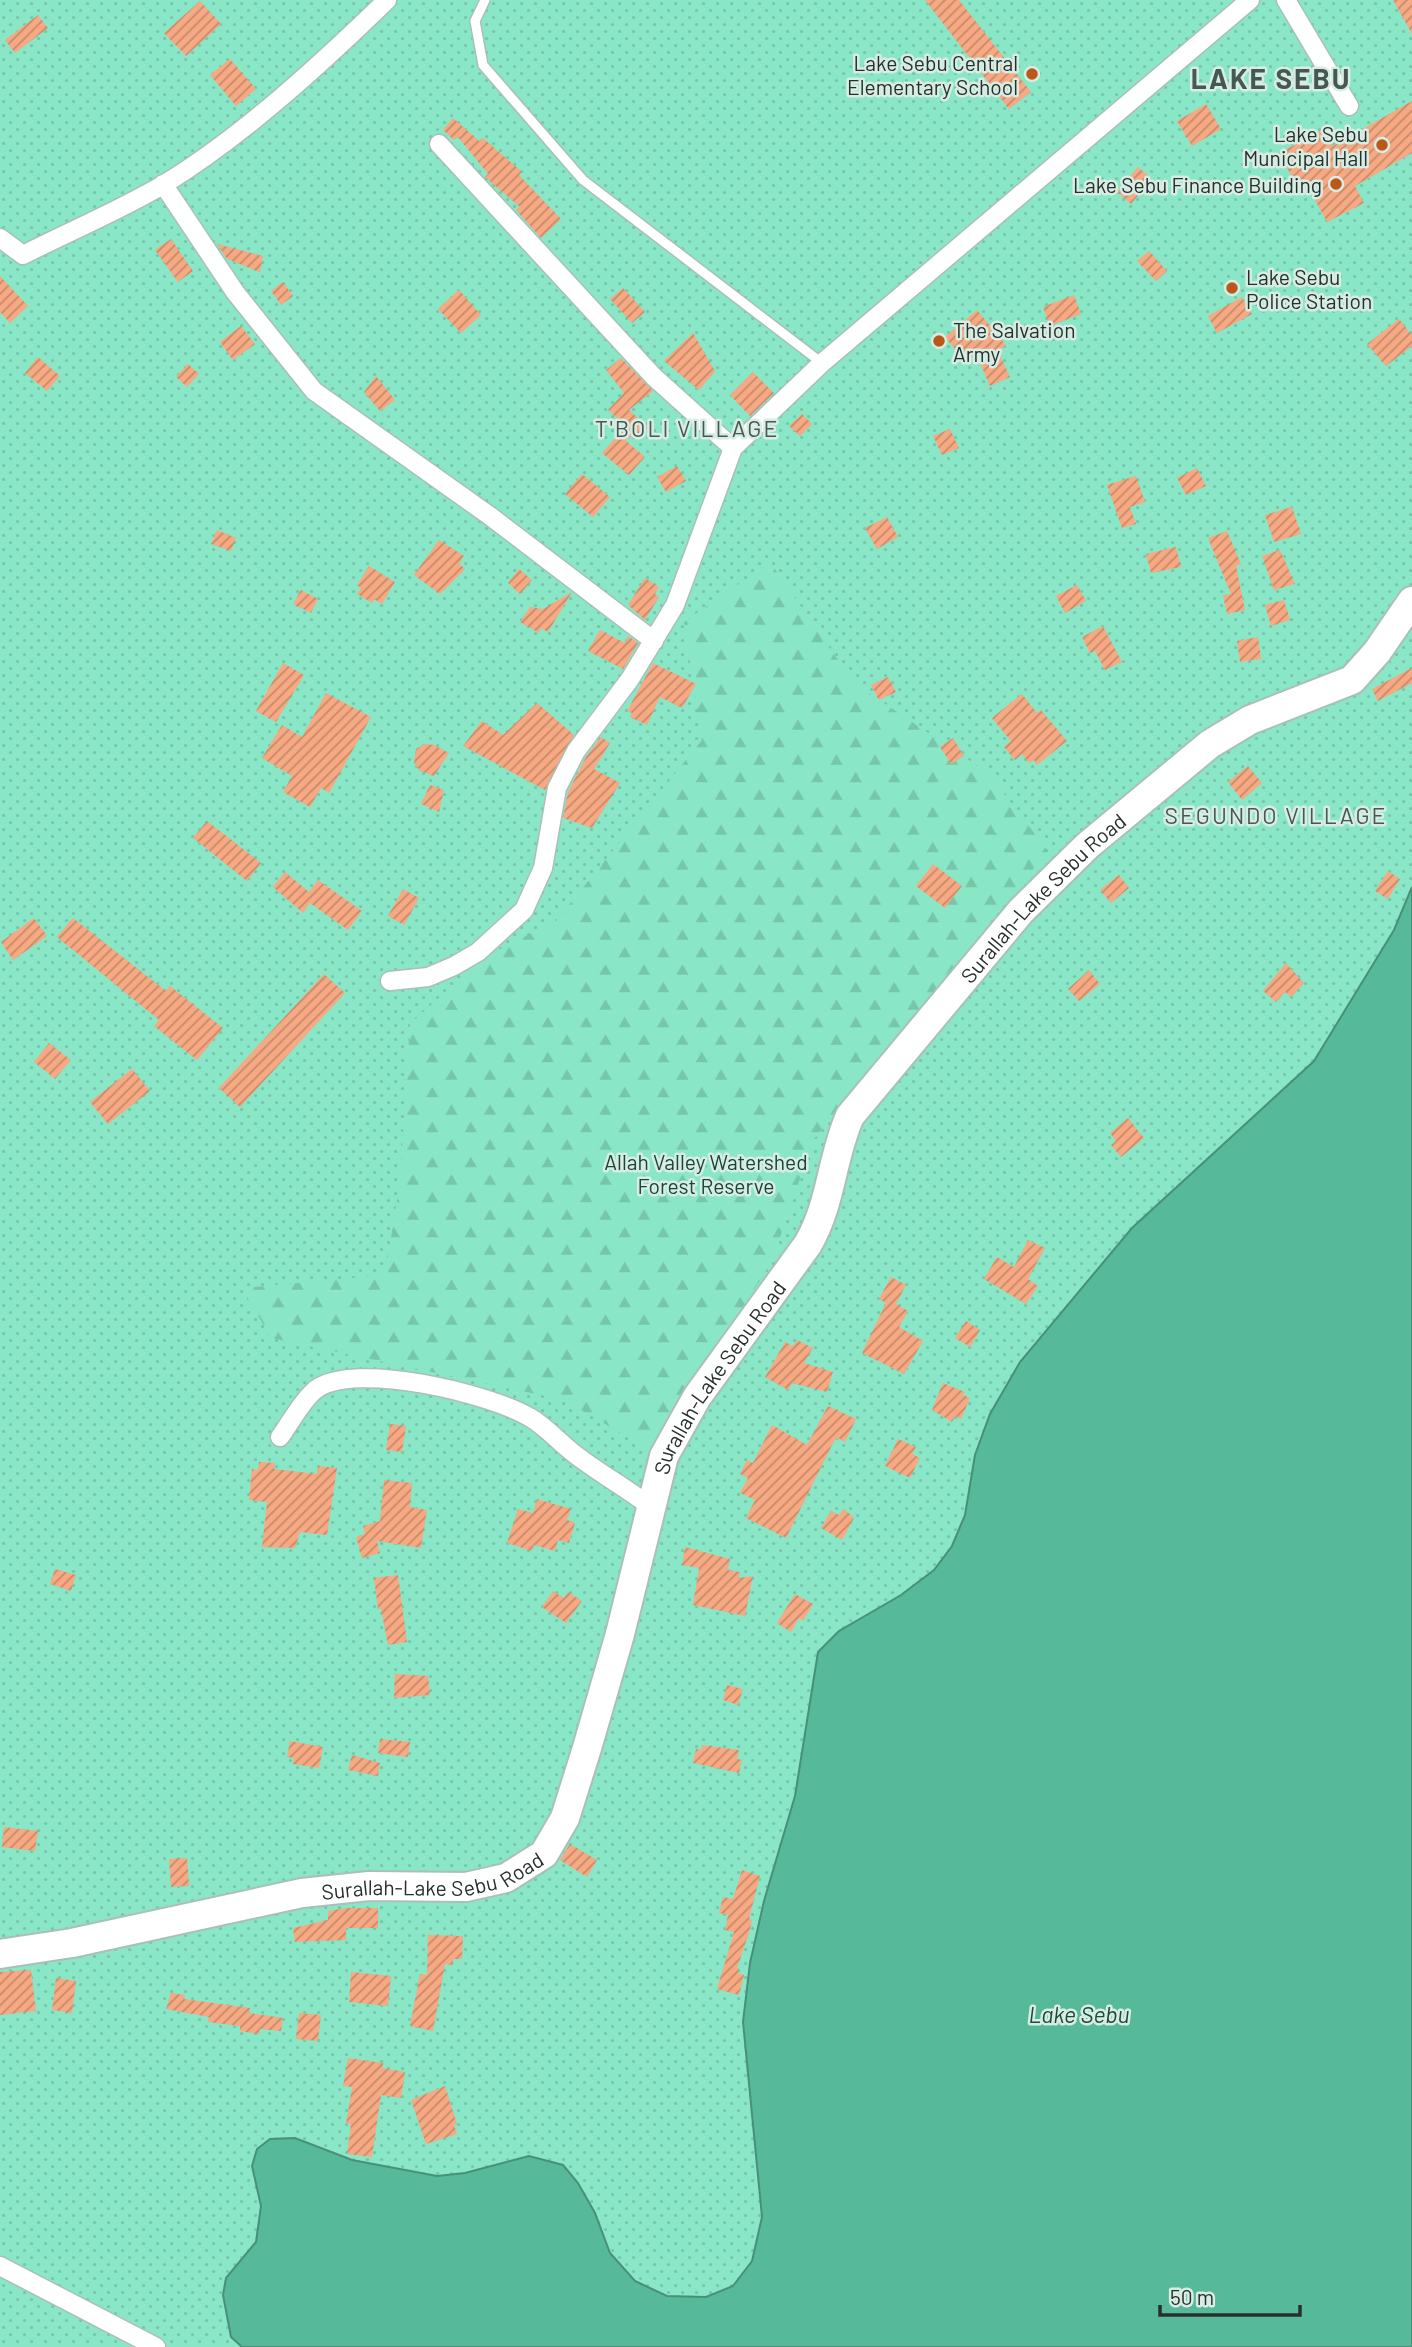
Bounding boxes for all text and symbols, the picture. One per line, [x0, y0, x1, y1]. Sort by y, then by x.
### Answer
place label: Lake Sebu Central Elementary School [847, 50, 1018, 99]
district label: LAKE SEBU [1191, 61, 1351, 95]
marker: Lake Sebu Central Elementary School [1024, 66, 1040, 82]
place label: Lake Sebu Municipal Hall [1243, 121, 1368, 170]
marker: Lake Sebu Municipal Hall [1374, 137, 1390, 153]
place label: Lake Sebu Finance Building [1073, 172, 1322, 197]
marker: Lake Sebu Finance Building [1328, 176, 1344, 192]
place label: Lake Sebu Police Station [1246, 264, 1372, 313]
marker: Lake Sebu Police Station [1224, 280, 1240, 296]
place label: The Salvation Army [953, 317, 1075, 366]
marker: The Salvation Army [931, 333, 947, 349]
district label: T'BOLI VILLAGE [595, 414, 779, 442]
district label: SEGUNDO VILLAGE [1165, 801, 1387, 829]
street label: Surallah-Lake Sebu Road [955, 807, 1130, 987]
park label: Allah Valley Watershed Forest Reserve [604, 1149, 808, 1198]
street label: Surallah-Lake Sebu Road [648, 1275, 790, 1476]
street label: Surallah-Lake Sebu Road [320, 1846, 547, 1903]
water label: Lake Sebu [1028, 2000, 1130, 2028]
scale bar [1160, 2274, 1300, 2318]
text: 50 m [1170, 2284, 1214, 2309]

